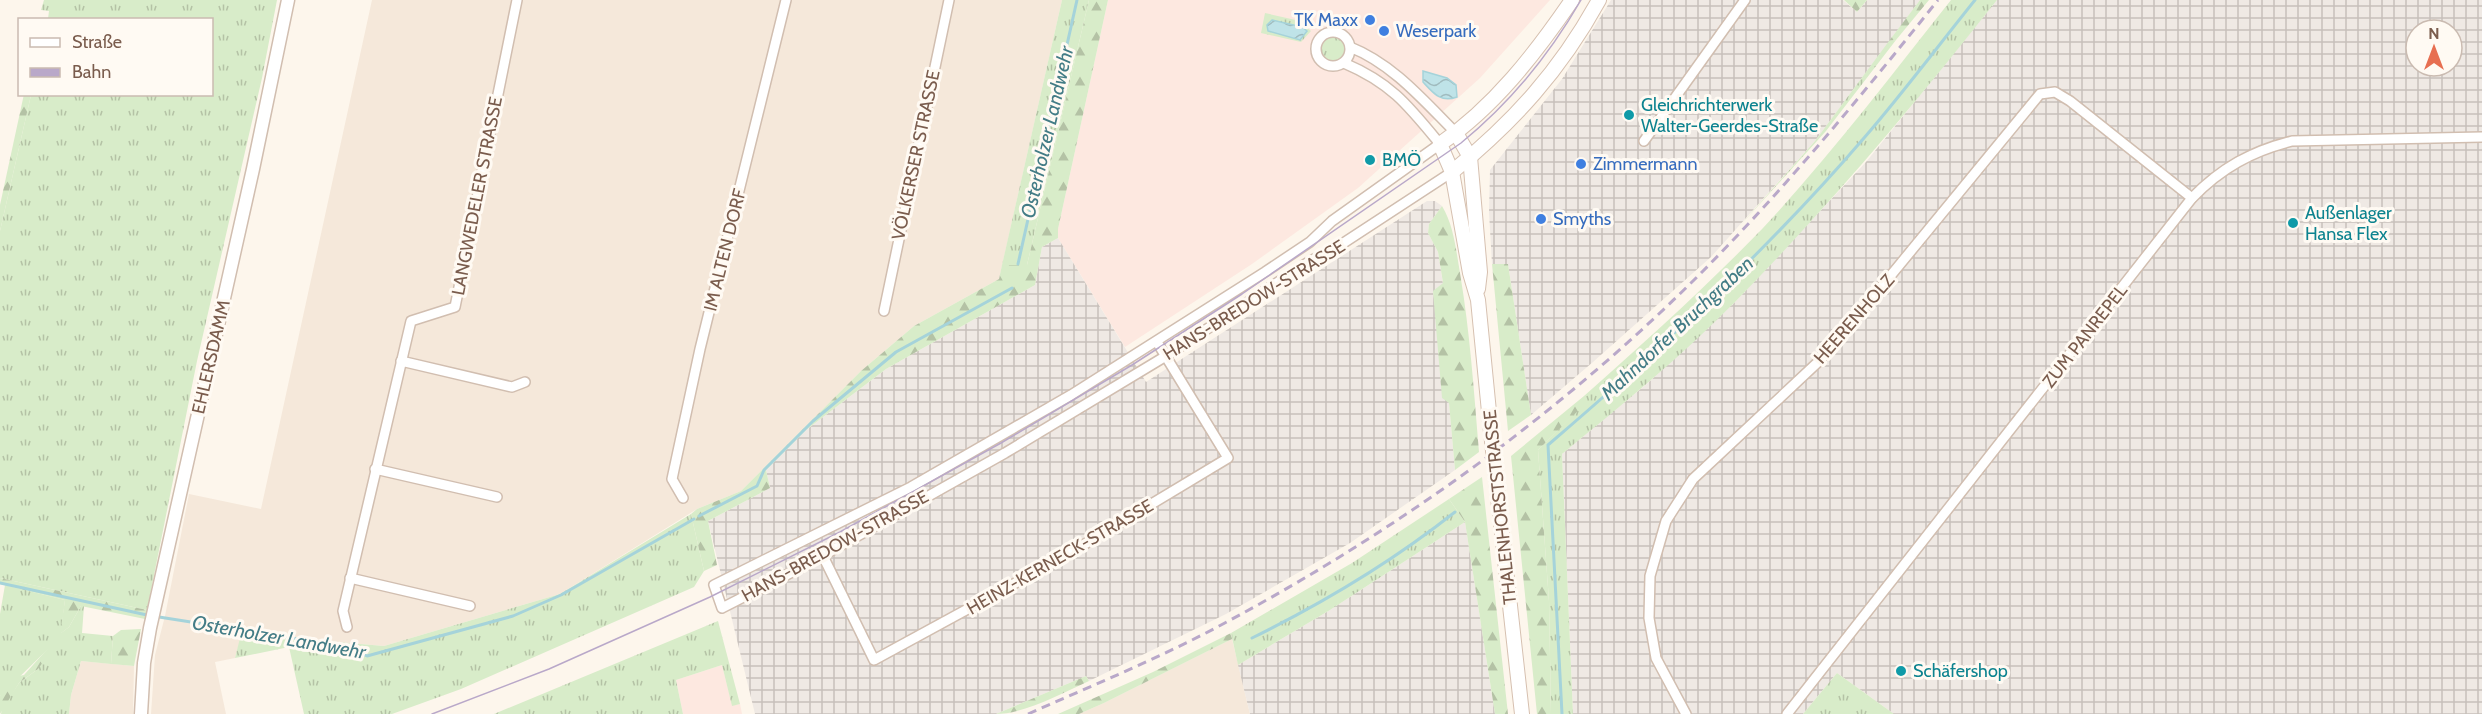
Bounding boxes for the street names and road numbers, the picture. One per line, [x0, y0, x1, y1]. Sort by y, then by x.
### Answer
street label: VÖLKERSER STRASSE [887, 68, 945, 242]
street label: LANGWEDELER STRASSE [447, 95, 507, 297]
street label: IM ALTEN DORF [699, 186, 751, 314]
street label: HANS-BREDOW-STRASSE [1159, 235, 1349, 365]
street label: HEERENHOLZ [1809, 270, 1899, 368]
street label: ZUM PANREPEL [2038, 280, 2132, 392]
street label: EHLERSDAMM [187, 298, 235, 416]
street label: THALENHORSTSTRASSE [1479, 409, 1521, 605]
street label: HANS-BREDOW-STRASSE [738, 485, 932, 607]
street label: HEINZ-KERNECK-STRASSE [963, 495, 1157, 619]

